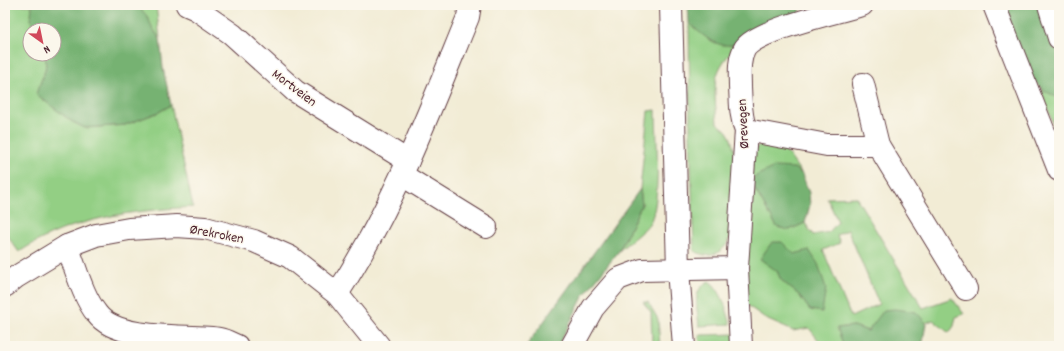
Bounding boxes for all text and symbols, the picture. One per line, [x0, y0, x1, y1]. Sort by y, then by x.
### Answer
north arrow [22, 22, 62, 62]
text: N [39, 41, 53, 57]
street label: Mortveien [267, 65, 321, 112]
street label: Ørevegen [733, 99, 755, 149]
street label: Ørekroken [188, 220, 245, 250]

